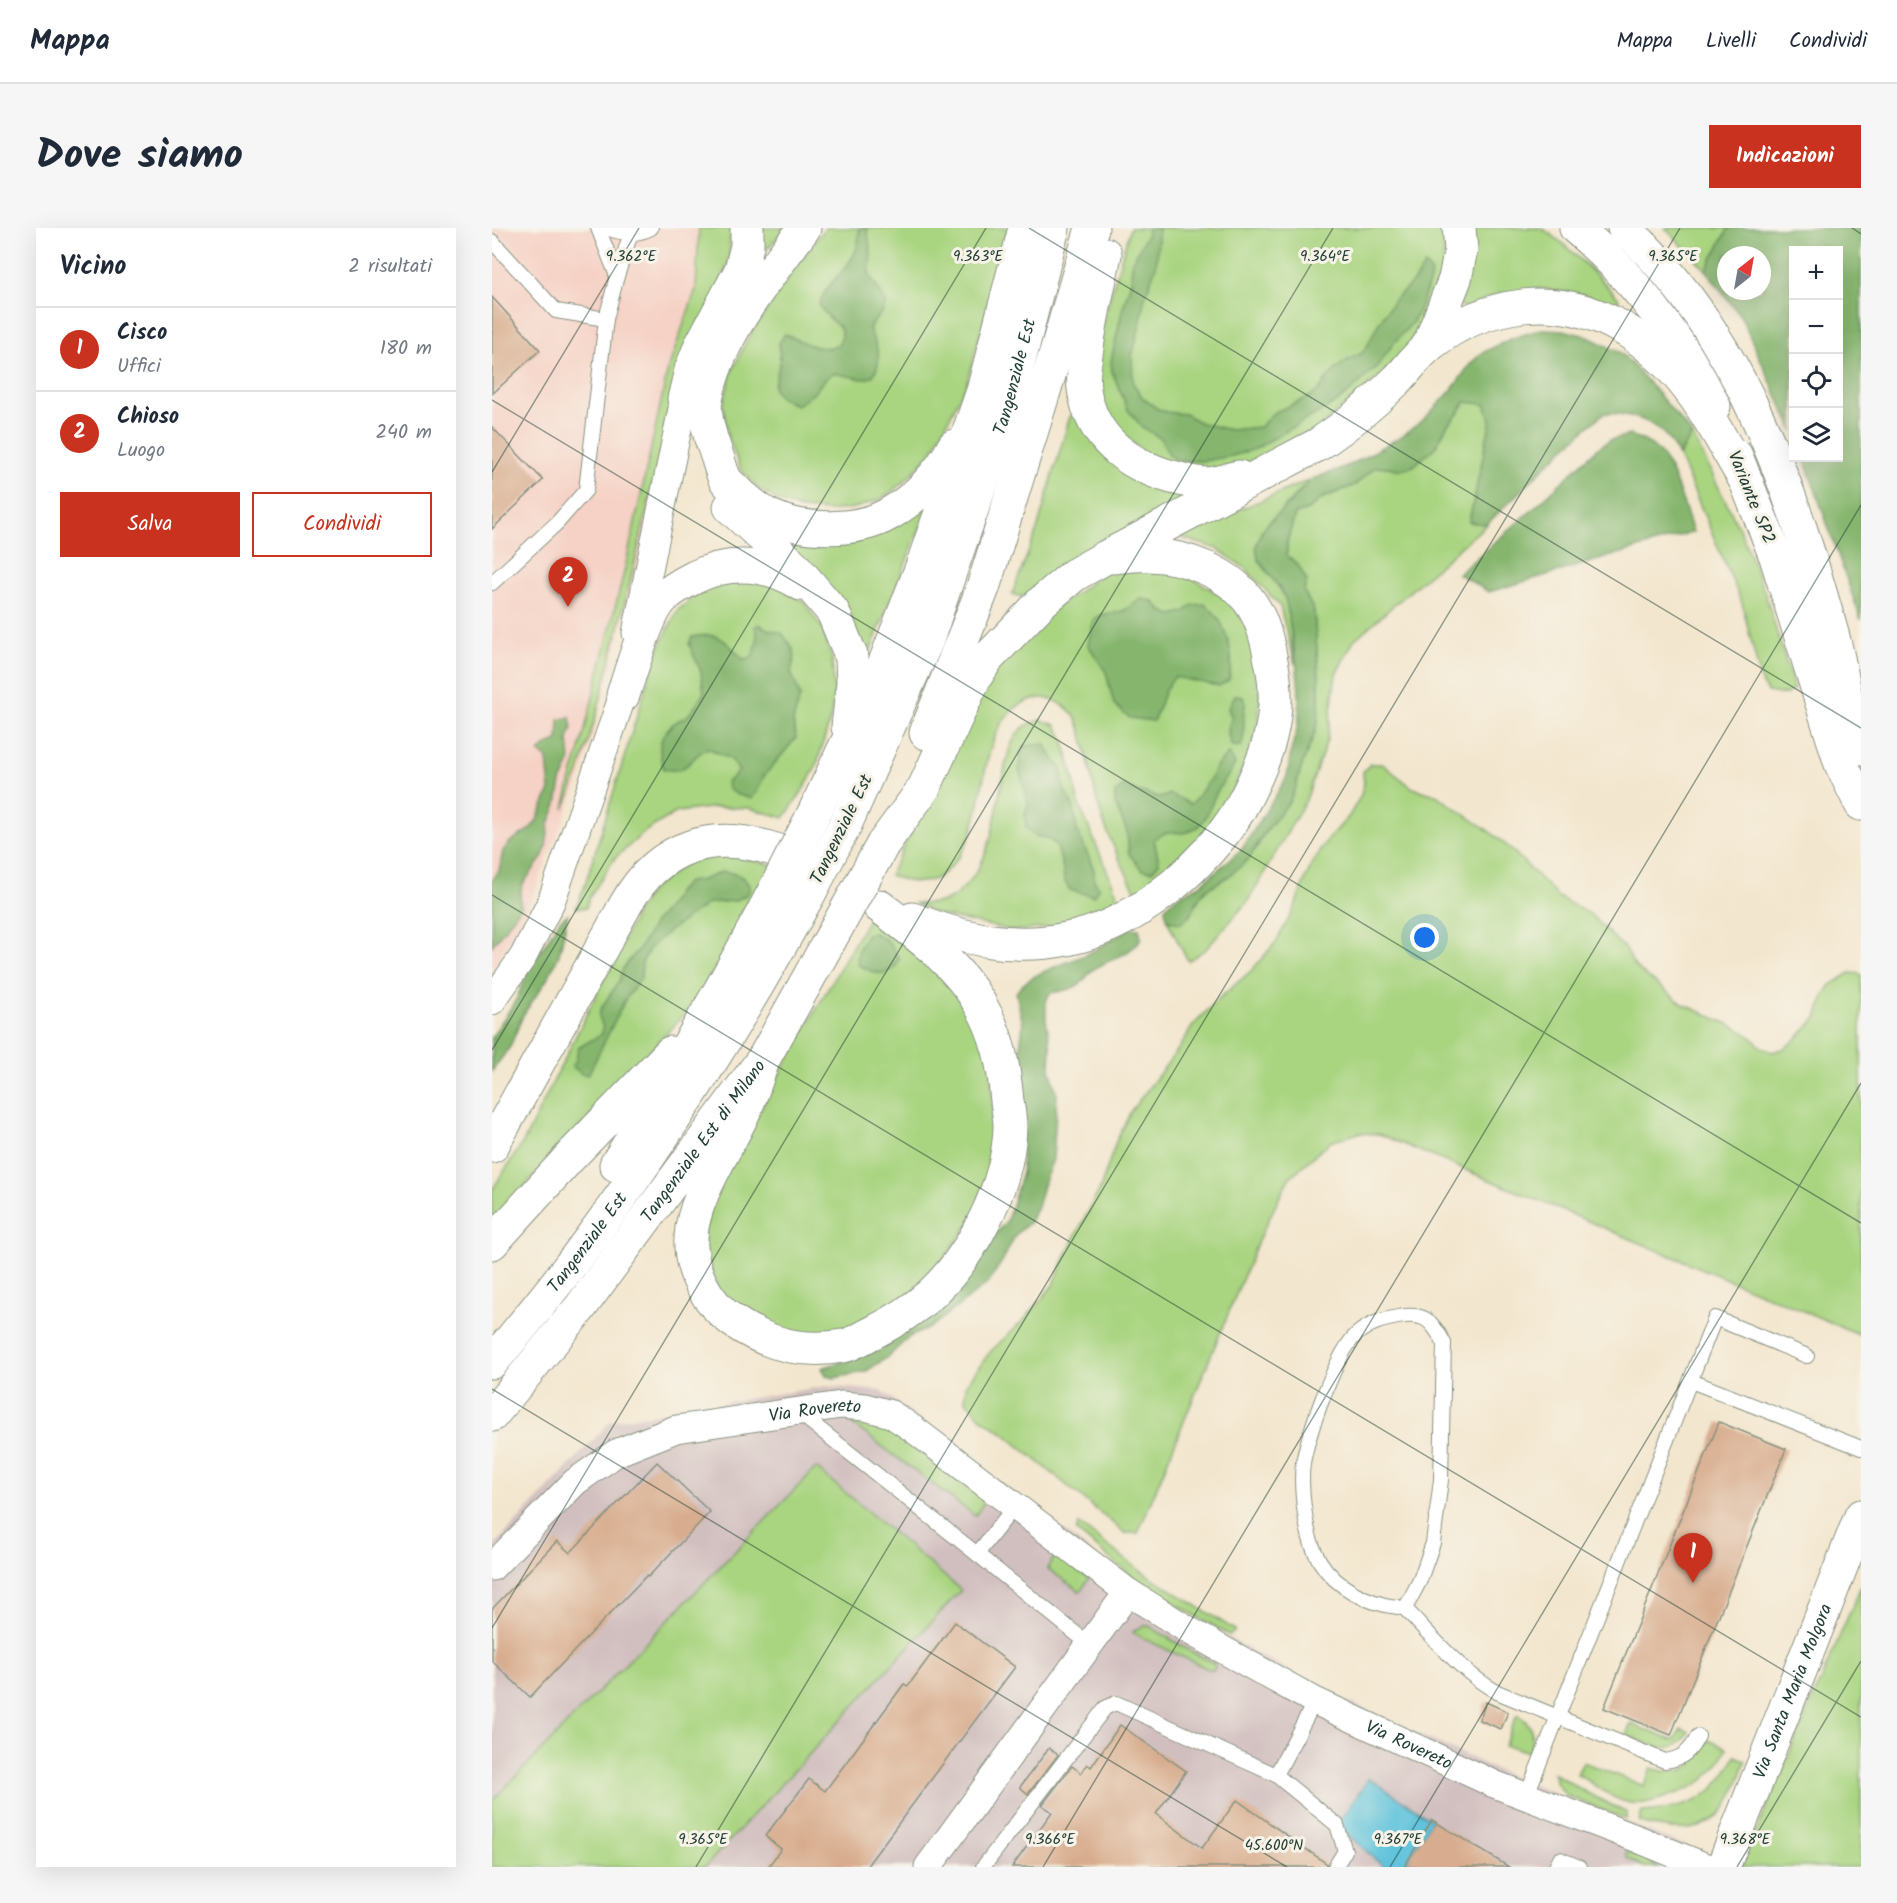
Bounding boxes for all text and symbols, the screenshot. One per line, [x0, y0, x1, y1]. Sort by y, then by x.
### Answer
text: Mappa [30, 19, 110, 64]
text: Mappa [1616, 25, 1673, 58]
text: Livelli [1706, 25, 1756, 58]
text: Condividi [1789, 25, 1867, 58]
text: Dove siamo [36, 123, 243, 190]
button: Indicazioni [1709, 125, 1861, 188]
text: 9.362°E [606, 245, 657, 269]
text: 9.363°E [953, 245, 1004, 269]
text: 9.364°E [1300, 245, 1351, 269]
text: 9.365°E [1648, 245, 1699, 269]
text: Vicino [60, 246, 126, 288]
north arrow [1717, 246, 1771, 300]
map controls [1789, 246, 1843, 462]
button: + [1789, 246, 1843, 300]
text: 2 risultati [348, 251, 432, 283]
button: − [1789, 300, 1843, 354]
street label: Tangenziale Est [986, 315, 1045, 439]
text: Cisco [117, 316, 167, 351]
text: 1 [76, 333, 83, 365]
text: 180 m [380, 333, 432, 365]
text: Uffici [117, 351, 161, 383]
button: locate [1789, 354, 1843, 408]
text: Chioso [117, 400, 179, 435]
button: layers [1789, 408, 1843, 462]
text: 2 [74, 417, 85, 449]
text: 240 m [375, 417, 432, 449]
text: Luogo [117, 435, 165, 467]
street label: Variante SP2 [1719, 447, 1782, 549]
button: Salva [60, 492, 240, 557]
button: Condividi [252, 492, 432, 557]
pin: 2 [548, 558, 588, 607]
street label: Tangenziale Est [803, 769, 882, 890]
your location [1410, 923, 1439, 952]
street label: Tangenziale Est di Milano [634, 1054, 774, 1230]
street label: Tangenziale Est [541, 1186, 636, 1300]
street label: Via Rovereto [767, 1392, 862, 1431]
pin: 1 [1674, 1534, 1712, 1583]
street label: Via Santa Maria Molgora [1746, 1600, 1841, 1784]
street label: Via Rovereto [1360, 1713, 1457, 1779]
text: 9.365°E [678, 1828, 729, 1852]
text: 9.366°E [1025, 1828, 1076, 1852]
text: 9.367°E [1374, 1828, 1423, 1852]
text: 9.368°E [1720, 1828, 1772, 1852]
text: 45.600°N [1245, 1834, 1303, 1858]

